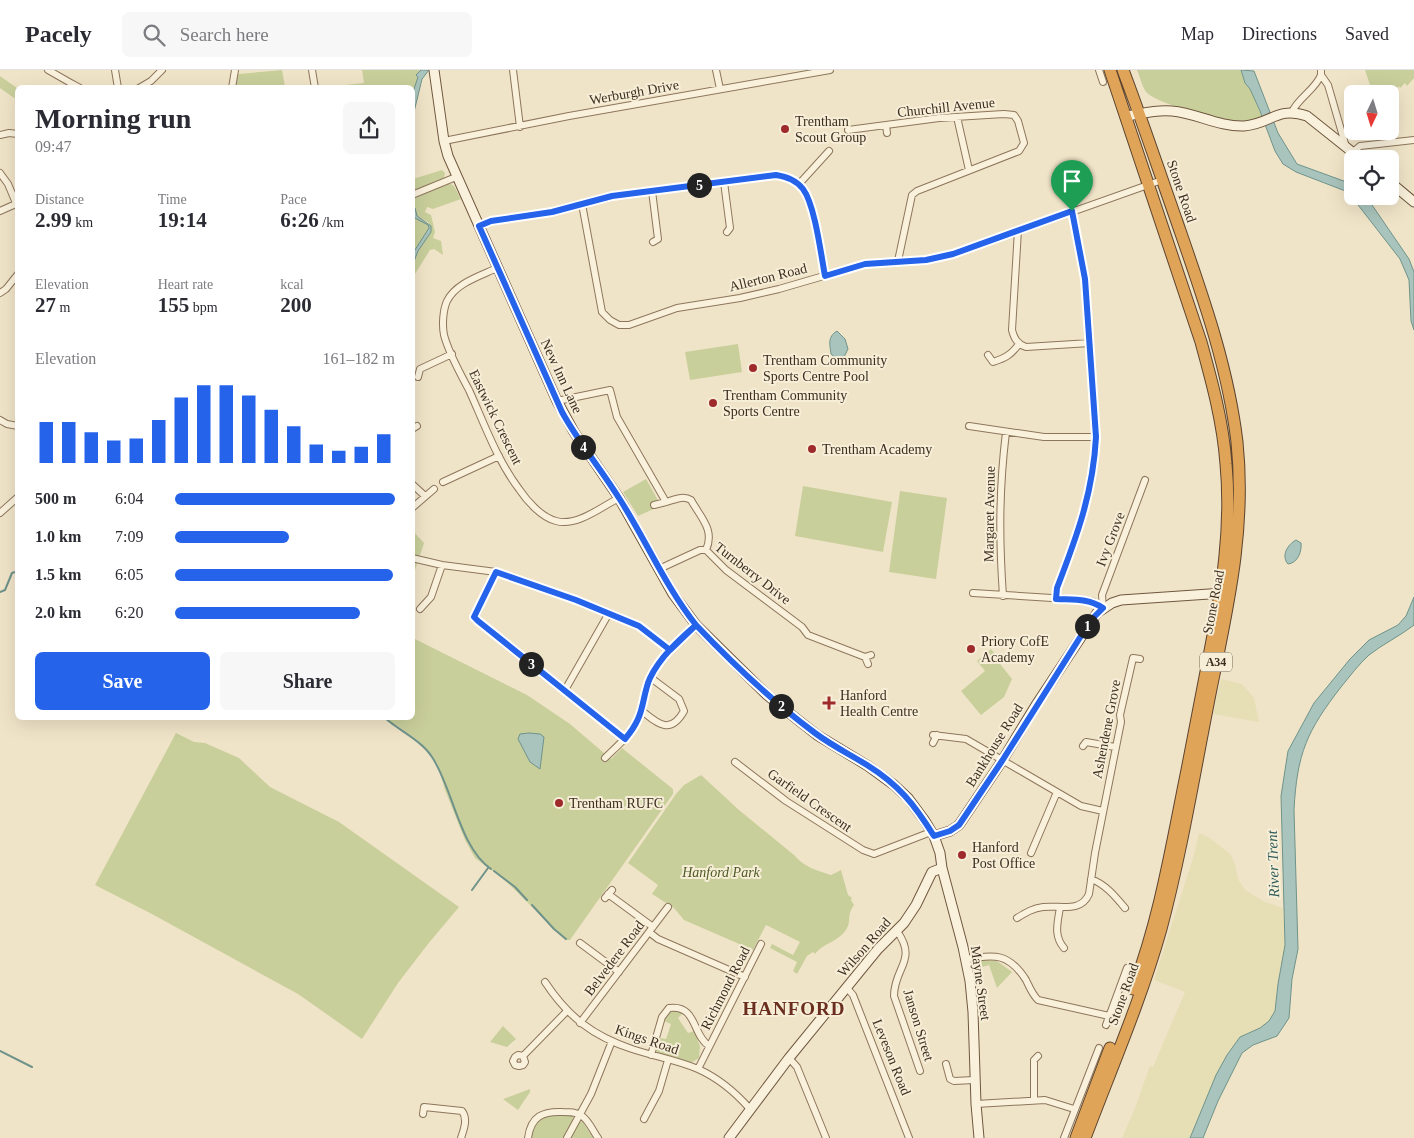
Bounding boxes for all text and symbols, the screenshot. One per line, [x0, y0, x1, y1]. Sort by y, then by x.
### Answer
search box [122, 12, 472, 57]
text: Pacely [25, 21, 92, 47]
icon: search [140, 21, 168, 49]
text: Search here [180, 24, 269, 45]
text: Map [1181, 24, 1214, 44]
text: Directions [1242, 24, 1317, 44]
text: Saved [1345, 24, 1389, 44]
street label: Werburgh Drive [588, 77, 680, 108]
north arrow [1344, 85, 1399, 140]
map controls [1344, 85, 1399, 205]
street label: Churchill Avenue [896, 95, 996, 120]
button: share [343, 102, 395, 154]
text: Morning run [35, 103, 191, 134]
place label: Trentham Scout Group [795, 114, 866, 145]
marker: Trentham Scout Group [779, 123, 791, 135]
text: 09:47 [35, 138, 71, 155]
button: locate [1344, 150, 1399, 205]
street label: Stone Road [1164, 158, 1199, 224]
pin [1051, 160, 1093, 211]
icon: arrive [1058, 167, 1086, 195]
pin: 5 [686, 172, 712, 198]
text: 5 [696, 178, 703, 193]
text: Distance [35, 192, 84, 207]
text: Time [158, 192, 187, 207]
text: Pace [280, 192, 307, 207]
text: 2.99 [35, 208, 72, 232]
text: 19:14 [158, 208, 207, 232]
text: 6:26 [280, 208, 319, 232]
text: km [72, 215, 93, 230]
text: /km [319, 215, 344, 230]
street label: Allerton Road [728, 261, 809, 294]
text: Elevation [35, 277, 89, 292]
text: Heart rate [158, 277, 213, 292]
text: kcal [280, 277, 304, 292]
text: 27 [35, 293, 56, 317]
text: 155 [158, 293, 189, 317]
text: 200 [280, 293, 312, 317]
text: m [56, 300, 70, 315]
text: bpm [189, 300, 218, 315]
street label: New Inn Lane [538, 337, 585, 416]
text: Elevation [35, 350, 96, 367]
text: 161–182 m [323, 350, 395, 367]
place label: Trentham Community Sports Centre Pool [763, 353, 887, 384]
marker: Trentham Community Sports Centre Pool [747, 362, 759, 374]
street label: Eastwick Crescent [466, 367, 525, 467]
place label: Trentham Community Sports Centre [723, 388, 847, 419]
marker: Trentham Community Sports Centre [707, 397, 719, 409]
pin: 4 [570, 434, 596, 460]
text: 4 [580, 440, 587, 455]
place label: Trentham Academy [822, 442, 932, 457]
marker: Trentham Academy [806, 443, 818, 455]
street label: Margaret Avenue [981, 466, 998, 562]
text: 500 m [35, 490, 76, 507]
text: 6:04 [115, 490, 143, 507]
street label: Ivy Grove [1093, 510, 1128, 569]
text: 1.0 km [35, 528, 81, 545]
text: 7:09 [115, 528, 143, 545]
street label: Turnberry Drive [712, 539, 793, 608]
text: 1.5 km [35, 566, 81, 583]
text: 6:05 [115, 566, 143, 583]
street label: Stone Road [1200, 569, 1227, 635]
text: 2.0 km [35, 604, 81, 621]
text: 6:20 [115, 604, 143, 621]
pin: 1 [1074, 614, 1100, 638]
text: 1 [1084, 619, 1091, 634]
place label: Priory CofE Academy [981, 634, 1049, 665]
marker: Priory CofE Academy [965, 643, 977, 655]
button: Save [35, 652, 210, 710]
button: Share [220, 652, 395, 710]
pin: 3 [518, 652, 544, 676]
road number: A34 [1200, 652, 1232, 672]
text: 3 [528, 657, 535, 672]
street label: Ashendene Grove [1090, 678, 1123, 780]
place label: Hanford Health Centre [840, 688, 918, 719]
pin: 2 [768, 694, 794, 718]
marker: Hanford Health Centre [822, 696, 836, 710]
text: 2 [778, 699, 785, 714]
street label: Bankhouse Road [963, 701, 1026, 790]
street label: Garfield Crescent [765, 766, 855, 835]
place label: Trentham RUFC [569, 796, 663, 811]
marker: Trentham RUFC [553, 797, 565, 809]
water label: River Trent [1264, 829, 1282, 899]
place label: Hanford Post Office [972, 840, 1035, 871]
marker: Hanford Post Office [956, 849, 968, 861]
park label: Hanford Park [681, 865, 761, 880]
street label: Wilson Road [835, 915, 894, 980]
street label: Belvedere Road [581, 918, 647, 999]
street label: Richmond Road [698, 944, 753, 1032]
street label: Mayne Street [968, 945, 993, 1021]
street label: Stone Road [1105, 961, 1142, 1027]
street label: Janson Street [900, 987, 937, 1063]
district label: HANFORD [742, 998, 846, 1019]
street label: Leveson Road [870, 1017, 914, 1097]
street label: Kings Road [613, 1022, 681, 1057]

